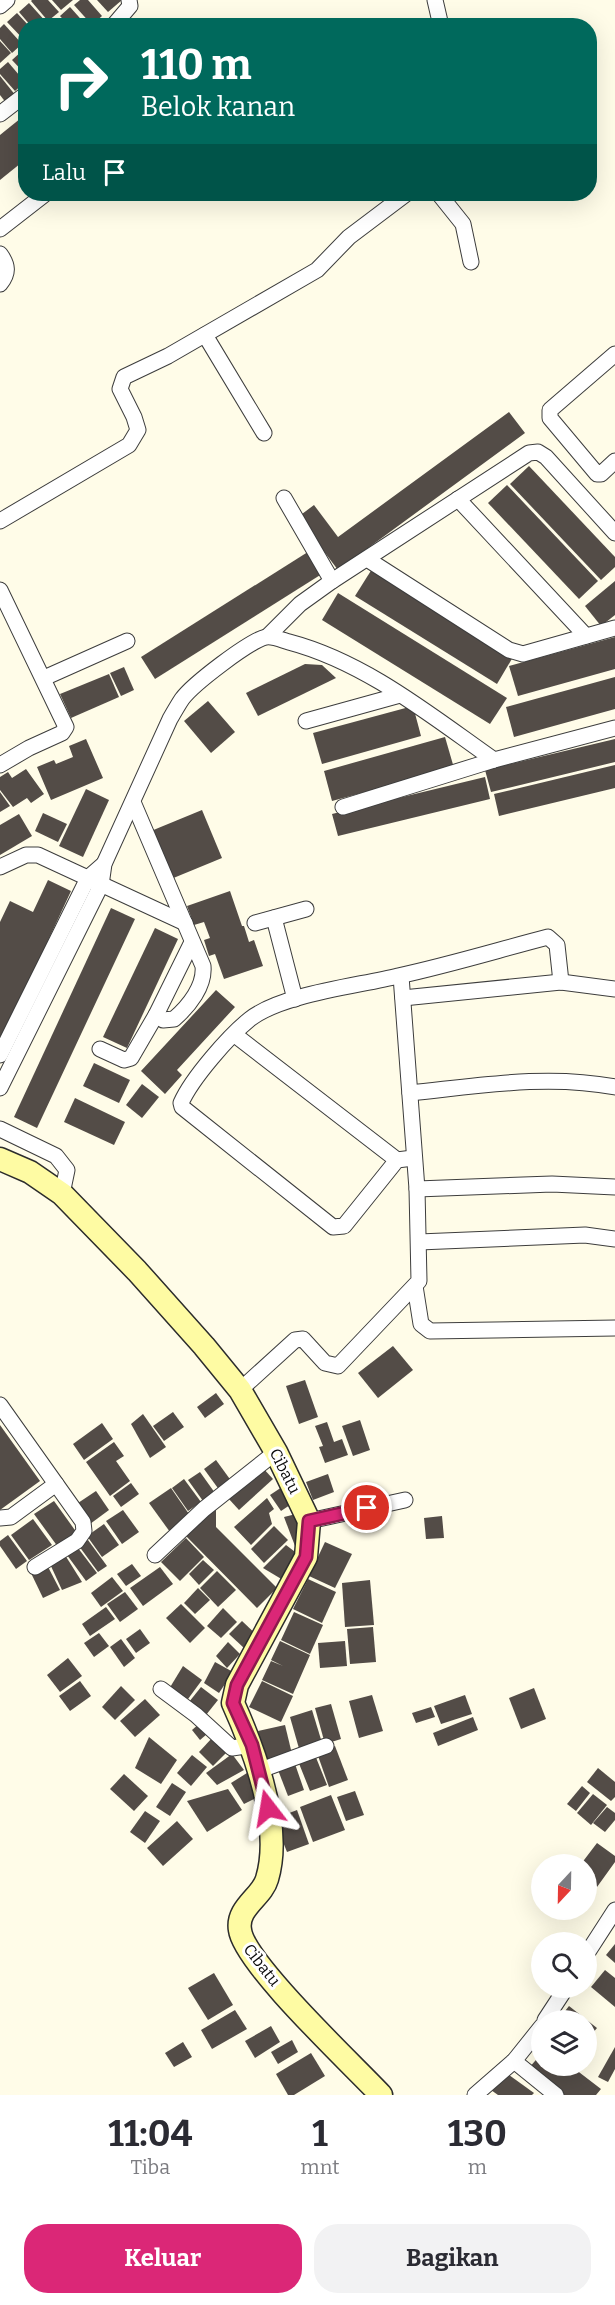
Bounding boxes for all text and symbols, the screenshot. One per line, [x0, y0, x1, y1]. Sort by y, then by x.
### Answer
text: 110 m [141, 40, 252, 90]
icon: right [42, 42, 120, 120]
text: Belok kanan [141, 91, 295, 123]
icon: arrive [98, 156, 131, 189]
text: Lalu [42, 159, 86, 186]
street label: Cibatu [266, 1445, 304, 1497]
pin [341, 1482, 392, 1533]
icon: arrive [350, 1491, 383, 1524]
position arrow [236, 1776, 300, 1840]
north arrow [531, 1854, 597, 1920]
map controls [531, 1854, 597, 2076]
button: search [531, 1932, 597, 1998]
street label: Cibatu [240, 1940, 284, 1990]
button: layers [531, 2010, 597, 2076]
text: 11:04 [108, 2112, 192, 2156]
text: 1 [312, 2112, 328, 2156]
text: 130 [448, 2112, 507, 2156]
text: Tiba [130, 2155, 170, 2179]
text: mnt [301, 2155, 340, 2179]
text: m [468, 2155, 487, 2179]
button: Keluar [24, 2224, 302, 2293]
button: Bagikan [314, 2224, 591, 2293]

